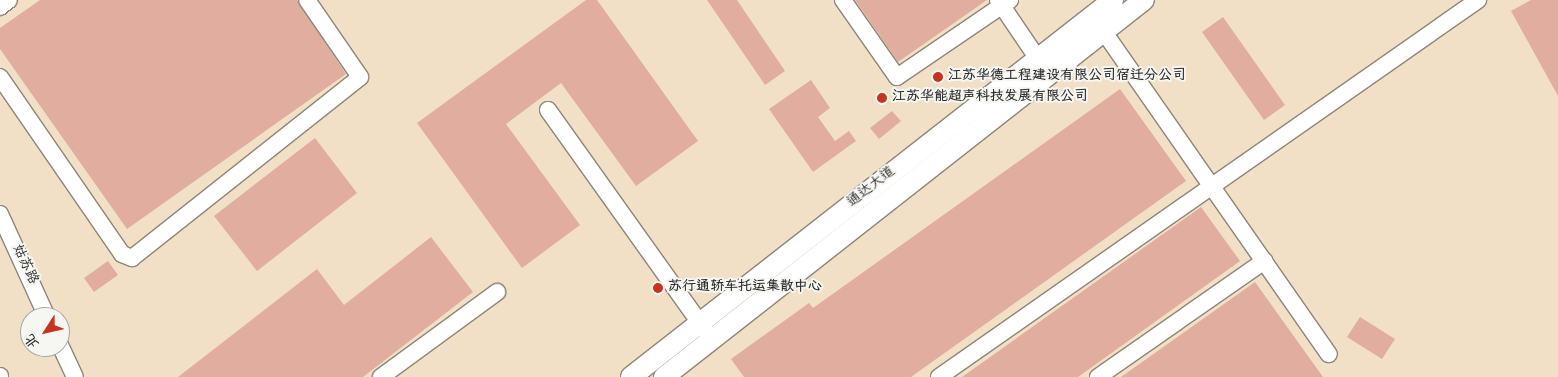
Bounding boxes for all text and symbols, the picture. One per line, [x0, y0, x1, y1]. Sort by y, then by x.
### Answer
place label: 江苏华德工程建设有限公司宿迁分公司 [948, 69, 1186, 85]
marker: 江苏华德工程建设有限公司宿迁分公司 [932, 71, 944, 83]
place label: 江苏华能超声科技发展有限公司 [892, 90, 1088, 106]
marker: 江苏华能超声科技发展有限公司 [876, 92, 888, 104]
street label: 通达大道 [845, 164, 899, 212]
street label: 姑苏路 [8, 242, 40, 288]
place label: 苏行通轿车托运集散中心 [668, 280, 822, 296]
marker: 苏行通轿车托运集散中心 [652, 282, 664, 294]
north arrow [20, 307, 70, 357]
text: 北 [22, 330, 44, 351]

